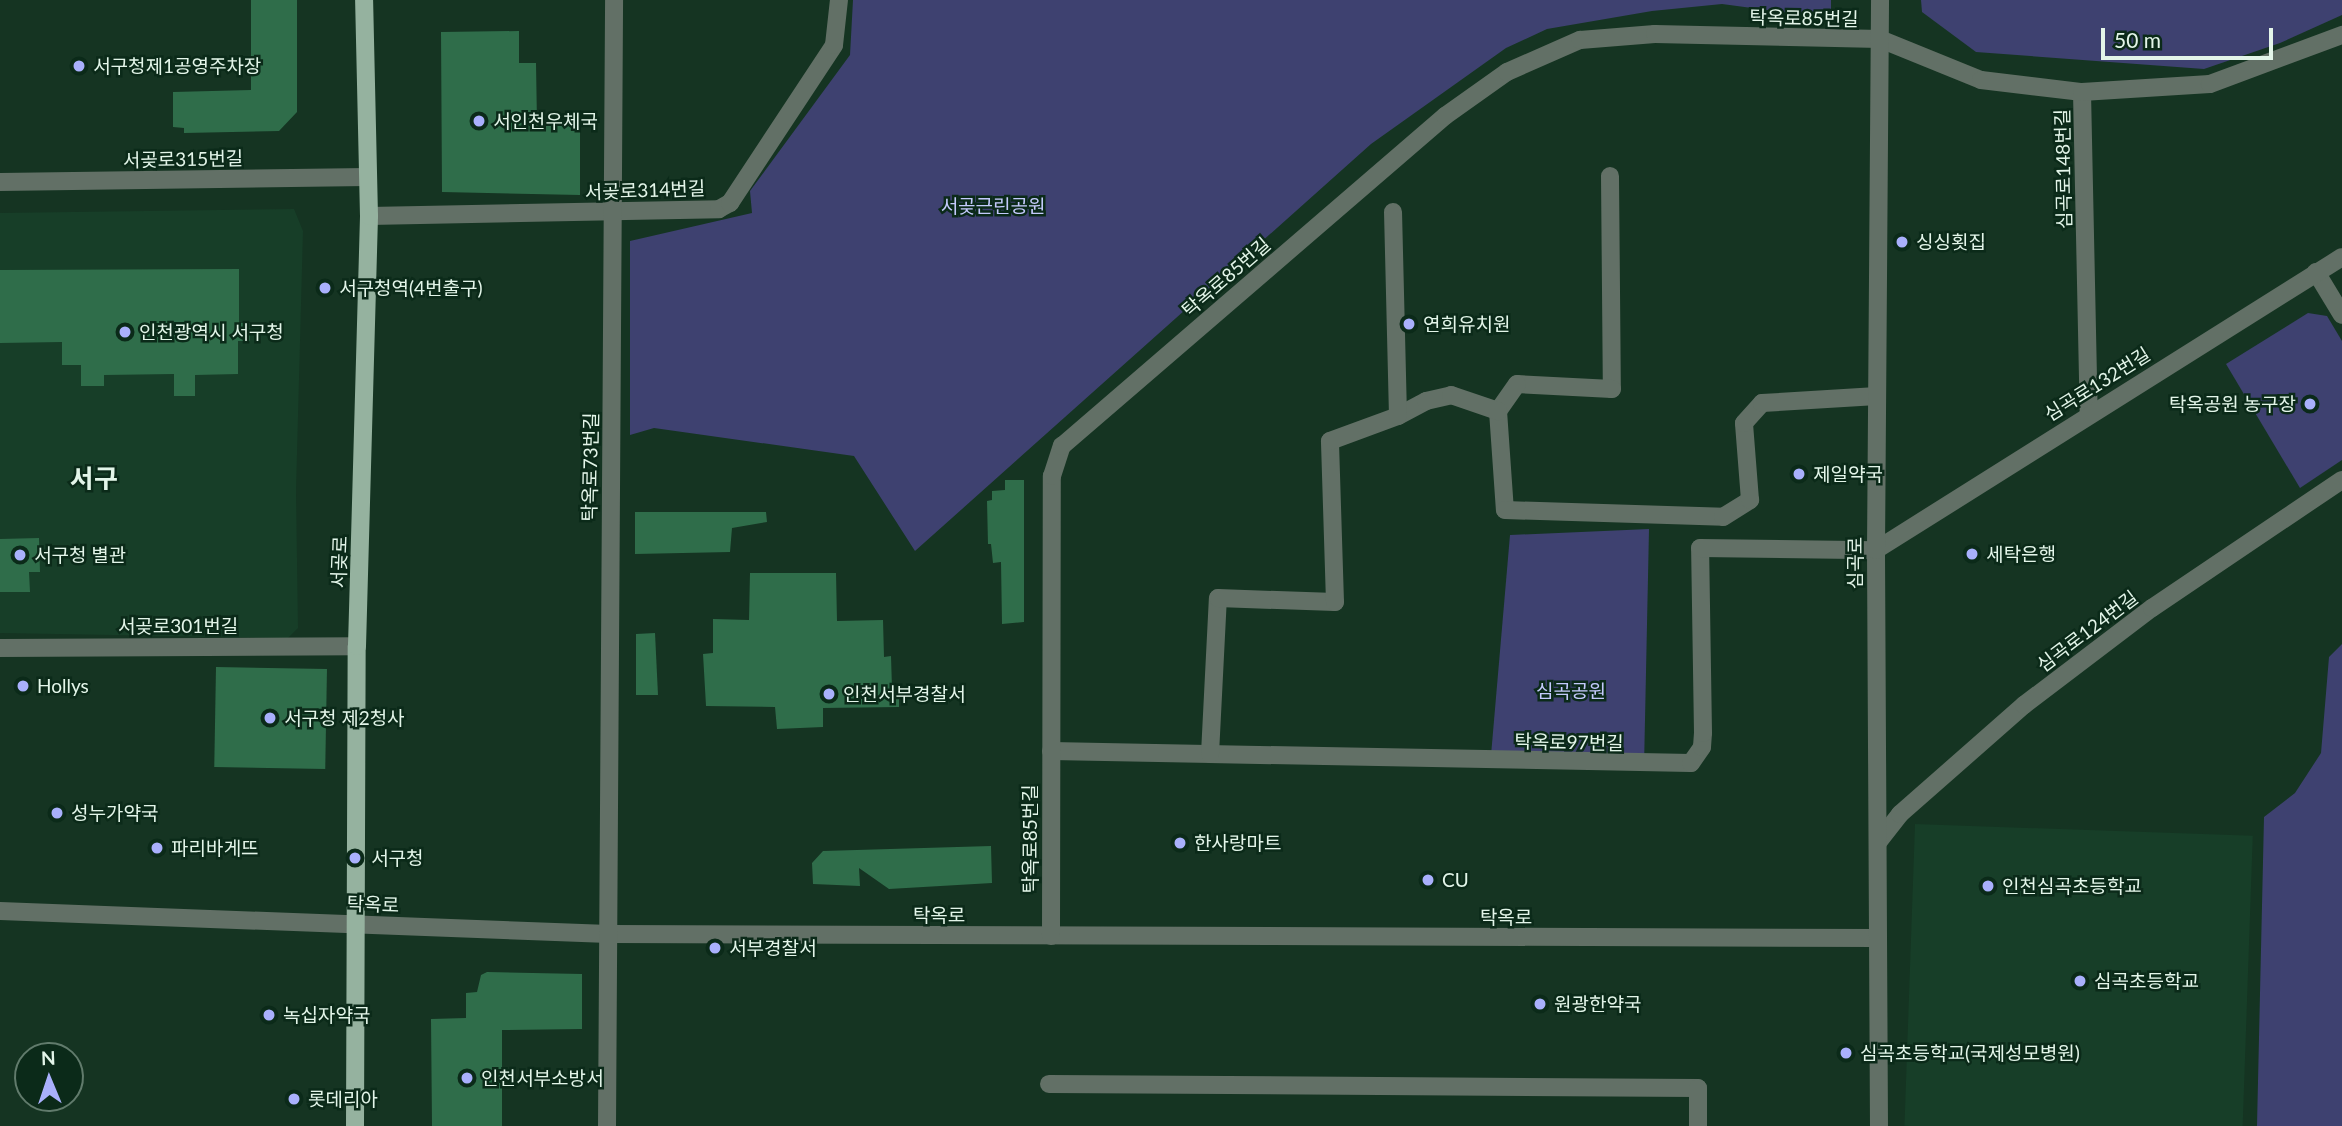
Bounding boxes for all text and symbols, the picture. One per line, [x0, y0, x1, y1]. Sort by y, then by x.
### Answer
street label: 탁옥로85번길 [1749, 6, 1859, 30]
scale bar [2104, 14, 2276, 58]
text: 50 m [2114, 27, 2161, 52]
place label: 서구청제1공영주차장 [93, 55, 261, 77]
marker: 서구청제1공영주차장 [71, 58, 87, 74]
street label: 심곡로148번길 [2051, 109, 2075, 229]
place label: 서인천우체국 [493, 110, 598, 132]
marker: 서인천우체국 [471, 113, 487, 129]
street label: 서곶로315번길 [123, 147, 243, 171]
street label: 서곶로314번길 [584, 177, 706, 203]
park label: 서곶근린공원 [941, 195, 1045, 217]
place label: 싱싱횟집 [1916, 231, 1986, 253]
street label: 탁옥로85번길 [1177, 232, 1275, 322]
marker: 싱싱횟집 [1894, 234, 1910, 250]
place label: 서구청역(4번출구) [339, 277, 483, 299]
marker: 서구청역(4번출구) [317, 280, 333, 296]
place label: 연희유치원 [1423, 313, 1510, 335]
marker: 연희유치원 [1401, 316, 1417, 332]
place label: 인천광역시 서구청 [139, 321, 284, 343]
marker: 인천광역시 서구청 [117, 324, 133, 340]
street label: 심곡로132번길 [2040, 342, 2154, 426]
place label: 탁옥공원 농구장 [2169, 393, 2296, 415]
marker: 탁옥공원 농구장 [2302, 396, 2318, 412]
street label: 탁옥로73번길 [578, 412, 602, 522]
district label: 서구 [70, 463, 118, 495]
place label: 제일약국 [1813, 463, 1883, 485]
marker: 제일약국 [1791, 466, 1807, 482]
street label: 서곶로 [327, 535, 351, 589]
street label: 심곡로 [1844, 537, 1866, 589]
place label: 세탁은행 [1986, 543, 2056, 565]
place label: 서구청 별관 [34, 544, 126, 566]
marker: 세탁은행 [1964, 546, 1980, 562]
marker: 서구청 별관 [12, 547, 28, 563]
street label: 심곡로124번길 [2032, 586, 2142, 676]
street label: 서곶로301번길 [118, 615, 238, 637]
place label: Hollys [37, 675, 89, 697]
marker: Hollys [15, 678, 31, 694]
park label: 심곡공원 [1536, 680, 1606, 702]
place label: 인천서부경찰서 [843, 683, 965, 705]
marker: 인천서부경찰서 [821, 686, 837, 702]
place label: 서구청 제2청사 [284, 707, 405, 729]
marker: 서구청 제2청사 [262, 710, 278, 726]
street label: 탁옥로97번길 [1514, 730, 1624, 754]
street label: 탁옥로85번길 [1019, 784, 1041, 894]
place label: 성누가약국 [71, 802, 158, 824]
marker: 성누가약국 [49, 805, 65, 821]
place label: 한사랑마트 [1194, 832, 1281, 854]
marker: 한사랑마트 [1172, 835, 1188, 851]
place label: 파리바게뜨 [171, 837, 258, 859]
marker: 파리바게뜨 [149, 840, 165, 856]
place label: 서구청 [371, 847, 423, 869]
marker: 서구청 [345, 848, 365, 868]
place label: CU [1442, 869, 1469, 891]
marker: CU [1420, 872, 1436, 888]
place label: 인천심곡초등학교 [2002, 875, 2142, 897]
marker: 인천심곡초등학교 [1980, 878, 1996, 894]
street label: 탁옥로 [346, 892, 400, 916]
street label: 탁옥로 [913, 904, 965, 926]
street label: 탁옥로 [1480, 906, 1532, 928]
place label: 서부경찰서 [729, 937, 816, 959]
marker: 서부경찰서 [707, 940, 723, 956]
place label: 심곡초등학교 [2094, 970, 2199, 992]
marker: 심곡초등학교 [2072, 973, 2088, 989]
place label: 원광한약국 [1554, 993, 1641, 1015]
marker: 원광한약국 [1532, 996, 1548, 1012]
place label: 녹십자약국 [283, 1004, 370, 1026]
marker: 녹십자약국 [261, 1007, 277, 1023]
north arrow [14, 1042, 84, 1112]
place label: 심곡초등학교(국제성모병원) [1860, 1042, 2080, 1064]
marker: 심곡초등학교(국제성모병원) [1838, 1045, 1854, 1061]
text: N [41, 1046, 56, 1069]
place label: 인천서부소방서 [481, 1067, 603, 1089]
marker: 인천서부소방서 [459, 1070, 475, 1086]
place label: 롯데리아 [308, 1088, 378, 1110]
marker: 롯데리아 [286, 1091, 302, 1107]

